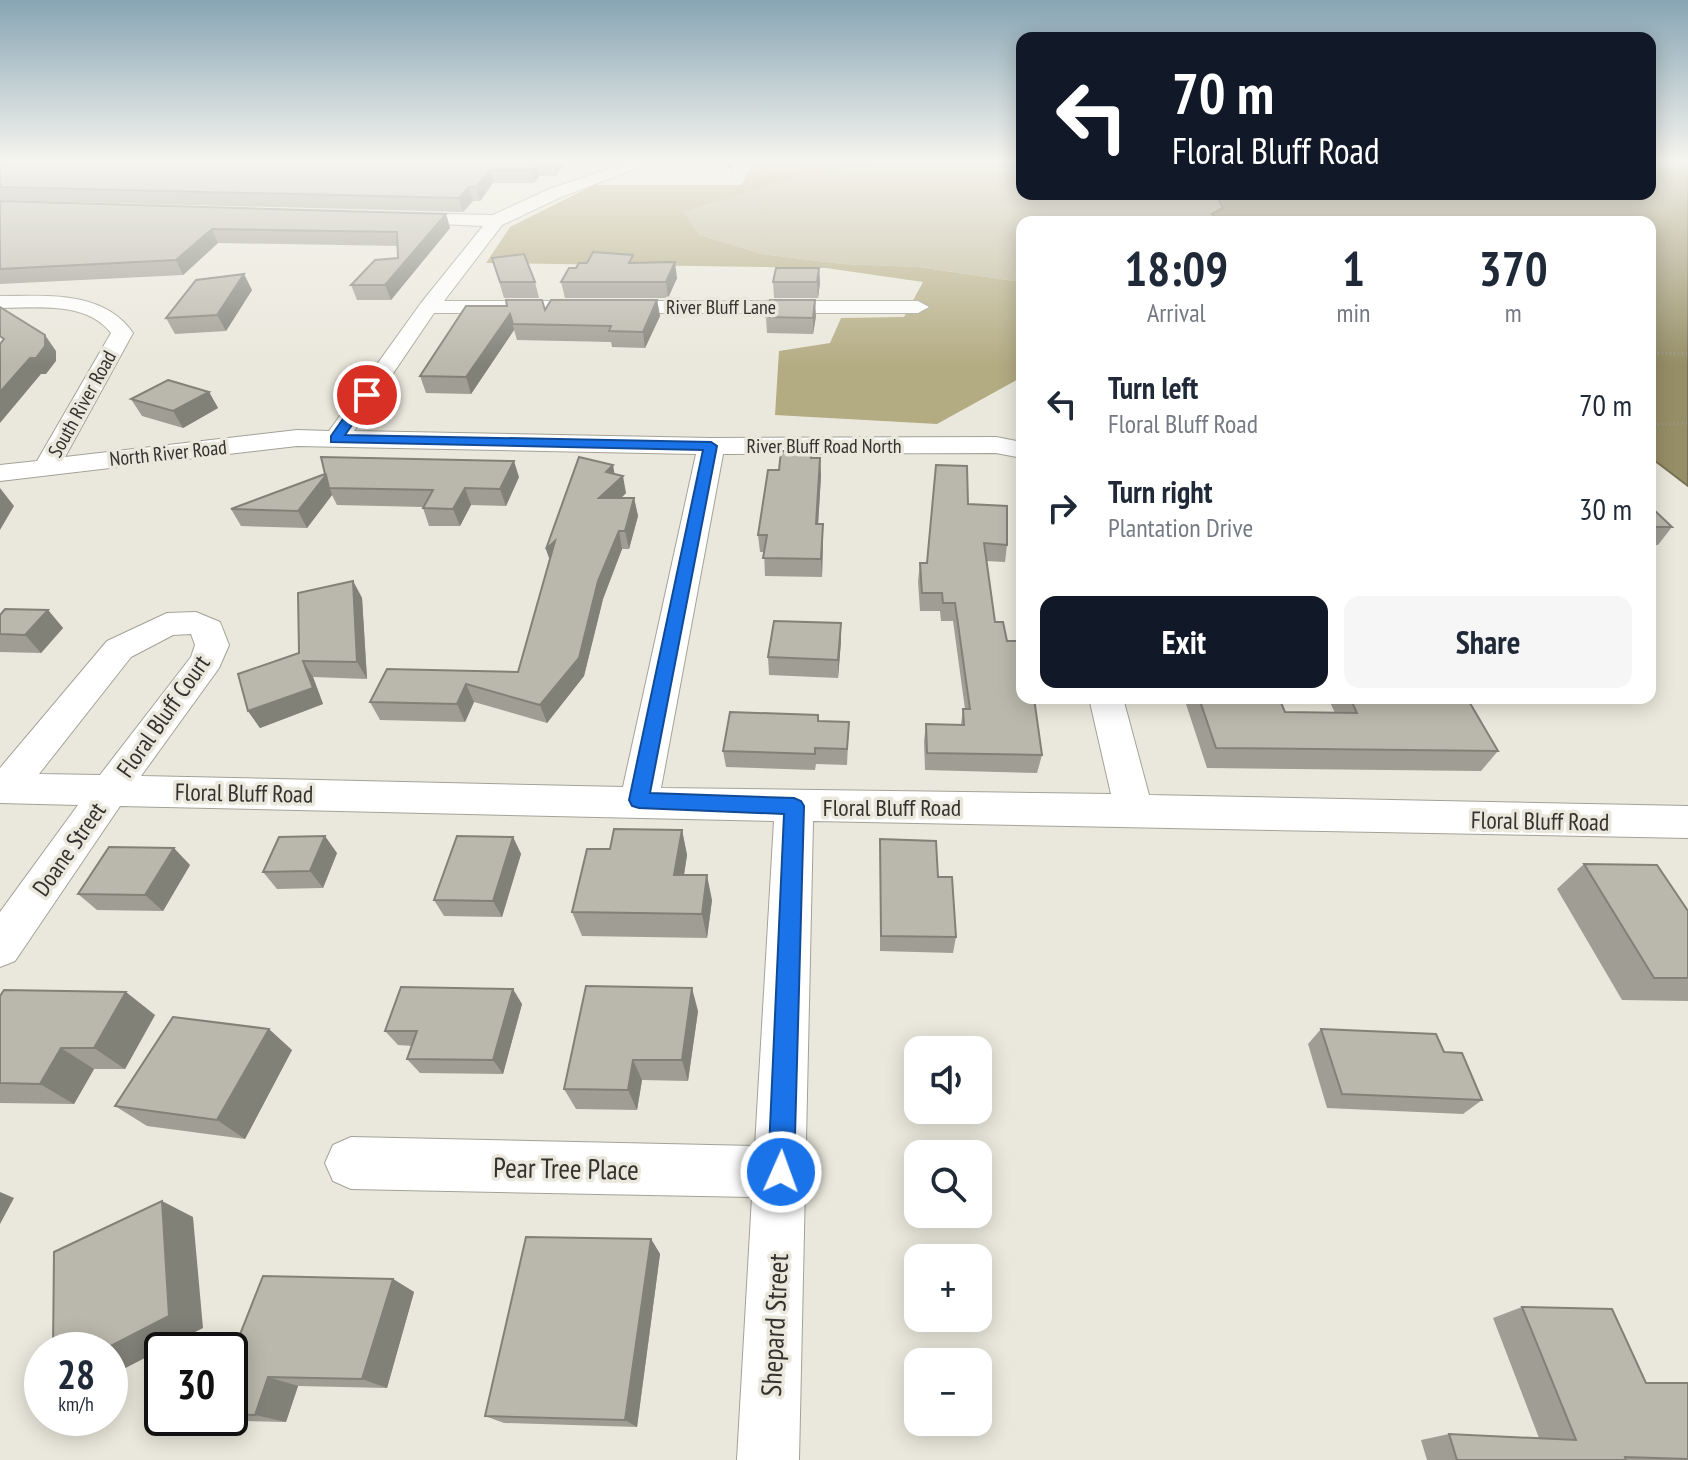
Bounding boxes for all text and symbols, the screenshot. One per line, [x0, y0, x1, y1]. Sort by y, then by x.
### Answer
text: 70 m [1172, 57, 1274, 129]
icon: left [1040, 64, 1144, 168]
text: Floral Bluff Road [1172, 127, 1380, 174]
text: 18:09 [1124, 237, 1228, 299]
text: 1 [1342, 237, 1365, 299]
text: 370 [1479, 237, 1548, 299]
street label: River Bluff Lane [666, 294, 776, 320]
text: Arrival [1147, 296, 1206, 329]
text: min [1336, 296, 1370, 329]
text: m [1505, 296, 1522, 329]
street label: South River Road [42, 346, 122, 462]
pin [333, 361, 401, 429]
text: Turn left [1108, 368, 1198, 407]
icon: arrive [345, 373, 389, 417]
icon: left [1040, 382, 1084, 426]
text: 70 m [1579, 385, 1632, 424]
text: Floral Bluff Road [1108, 407, 1258, 440]
street label: River Bluff Road North [747, 433, 901, 459]
street label: North River Road [108, 434, 228, 472]
text: Turn right [1108, 472, 1212, 511]
icon: right [1040, 486, 1084, 530]
text: 30 m [1579, 489, 1632, 528]
text: Plantation Drive [1108, 511, 1253, 544]
button: Exit [1040, 596, 1328, 688]
button: Share [1344, 596, 1632, 688]
street label: Floral Bluff Court [109, 648, 217, 783]
street label: Floral Bluff Road [175, 776, 313, 810]
street label: Floral Bluff Road [823, 792, 961, 823]
street label: Doane Street [25, 796, 113, 902]
street label: Floral Bluff Road [1471, 804, 1609, 838]
map controls [904, 1036, 992, 1436]
button: sound [904, 1036, 992, 1124]
position arrow [739, 1130, 823, 1214]
button: search [904, 1140, 992, 1228]
street label: Pear Tree Place [493, 1148, 639, 1188]
button: + [904, 1244, 992, 1332]
street label: Shepard Street [752, 1252, 796, 1397]
speed limit sign: 30 [144, 1332, 248, 1436]
text: 28 [57, 1348, 95, 1400]
button: − [904, 1348, 992, 1436]
text: km/h [58, 1391, 94, 1417]

